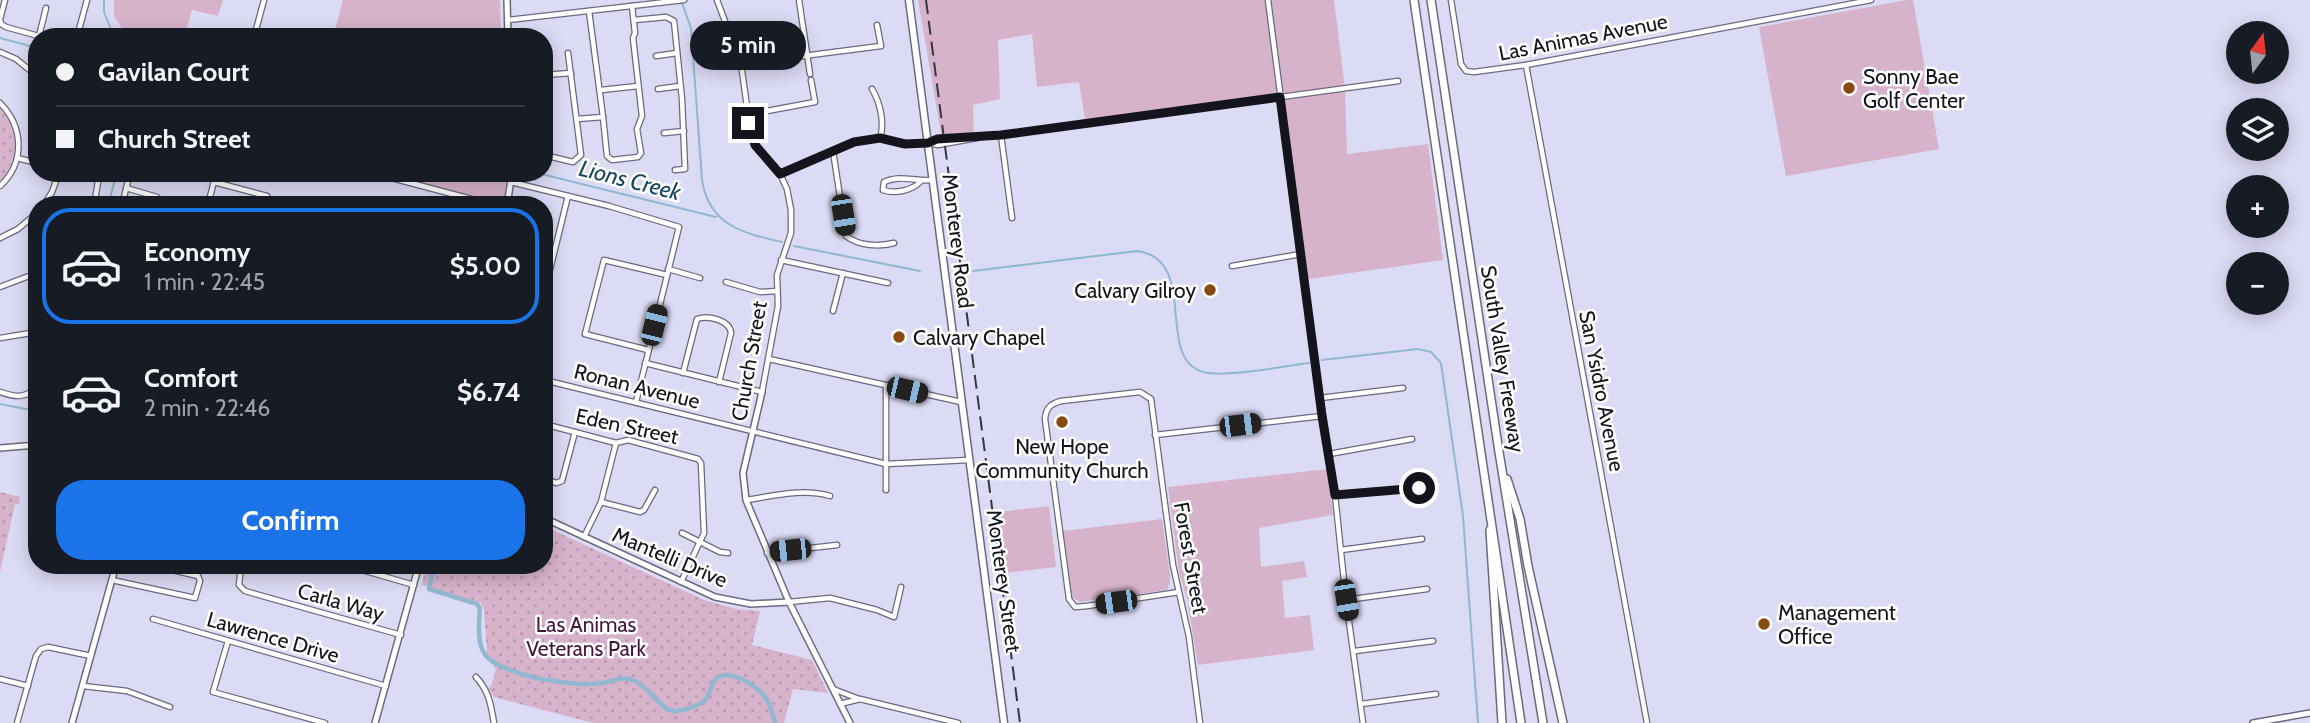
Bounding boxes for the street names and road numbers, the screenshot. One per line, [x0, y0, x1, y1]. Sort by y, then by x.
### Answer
street label: Las Animas Avenue [1496, 8, 1670, 66]
street label: Monterey Road [937, 172, 979, 310]
street label: South Valley Freeway [1476, 264, 1530, 455]
street label: Church Street [726, 299, 772, 423]
street label: San Ysidro Avenue [1574, 308, 1630, 474]
street label: Ronan Avenue [572, 358, 703, 414]
street label: Eden Street [573, 403, 681, 449]
street label: Forest Street [1169, 500, 1213, 616]
street label: Monterey Street [982, 508, 1026, 654]
street label: Mantelli Drive [609, 522, 731, 593]
street label: Carla Way [295, 578, 387, 626]
street label: Lawrence Drive [204, 606, 342, 668]

